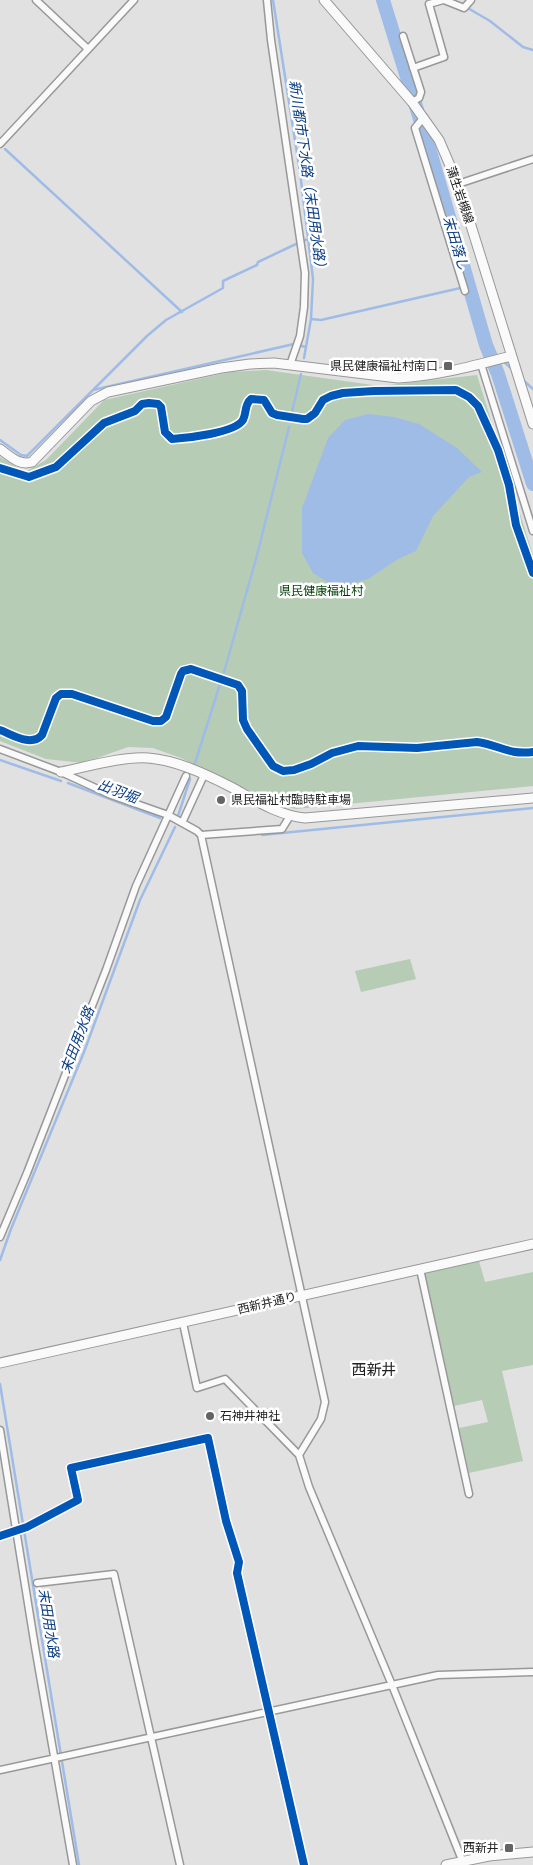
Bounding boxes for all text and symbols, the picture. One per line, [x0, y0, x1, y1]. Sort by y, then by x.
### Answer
water label: 新川都市下水路（末田用水路） [285, 79, 330, 275]
street label: 蒲生岩槻線 [443, 164, 476, 226]
water label: 末田落し [439, 214, 472, 272]
place label: 県民健康福祉村南口 [330, 359, 438, 374]
marker: 県民健康福祉村南口 [442, 360, 454, 372]
park label: 県民健康福祉村 [279, 584, 364, 599]
water label: 出羽堀 [95, 776, 142, 808]
place label: 県民福祉村臨時駐車場 [231, 793, 351, 808]
marker: 県民福祉村臨時駐車場 [215, 794, 227, 806]
water label: 末田用水路 [57, 1004, 98, 1076]
street label: 西新井通り [236, 1289, 298, 1318]
district label: 西新井 [351, 1361, 397, 1379]
place label: 石神井神社 [220, 1409, 280, 1424]
marker: 石神井神社 [204, 1410, 216, 1422]
water label: 末田用水路 [35, 1587, 63, 1660]
place label: 西新井 [463, 1841, 499, 1856]
marker: 西新井 [503, 1842, 515, 1854]

